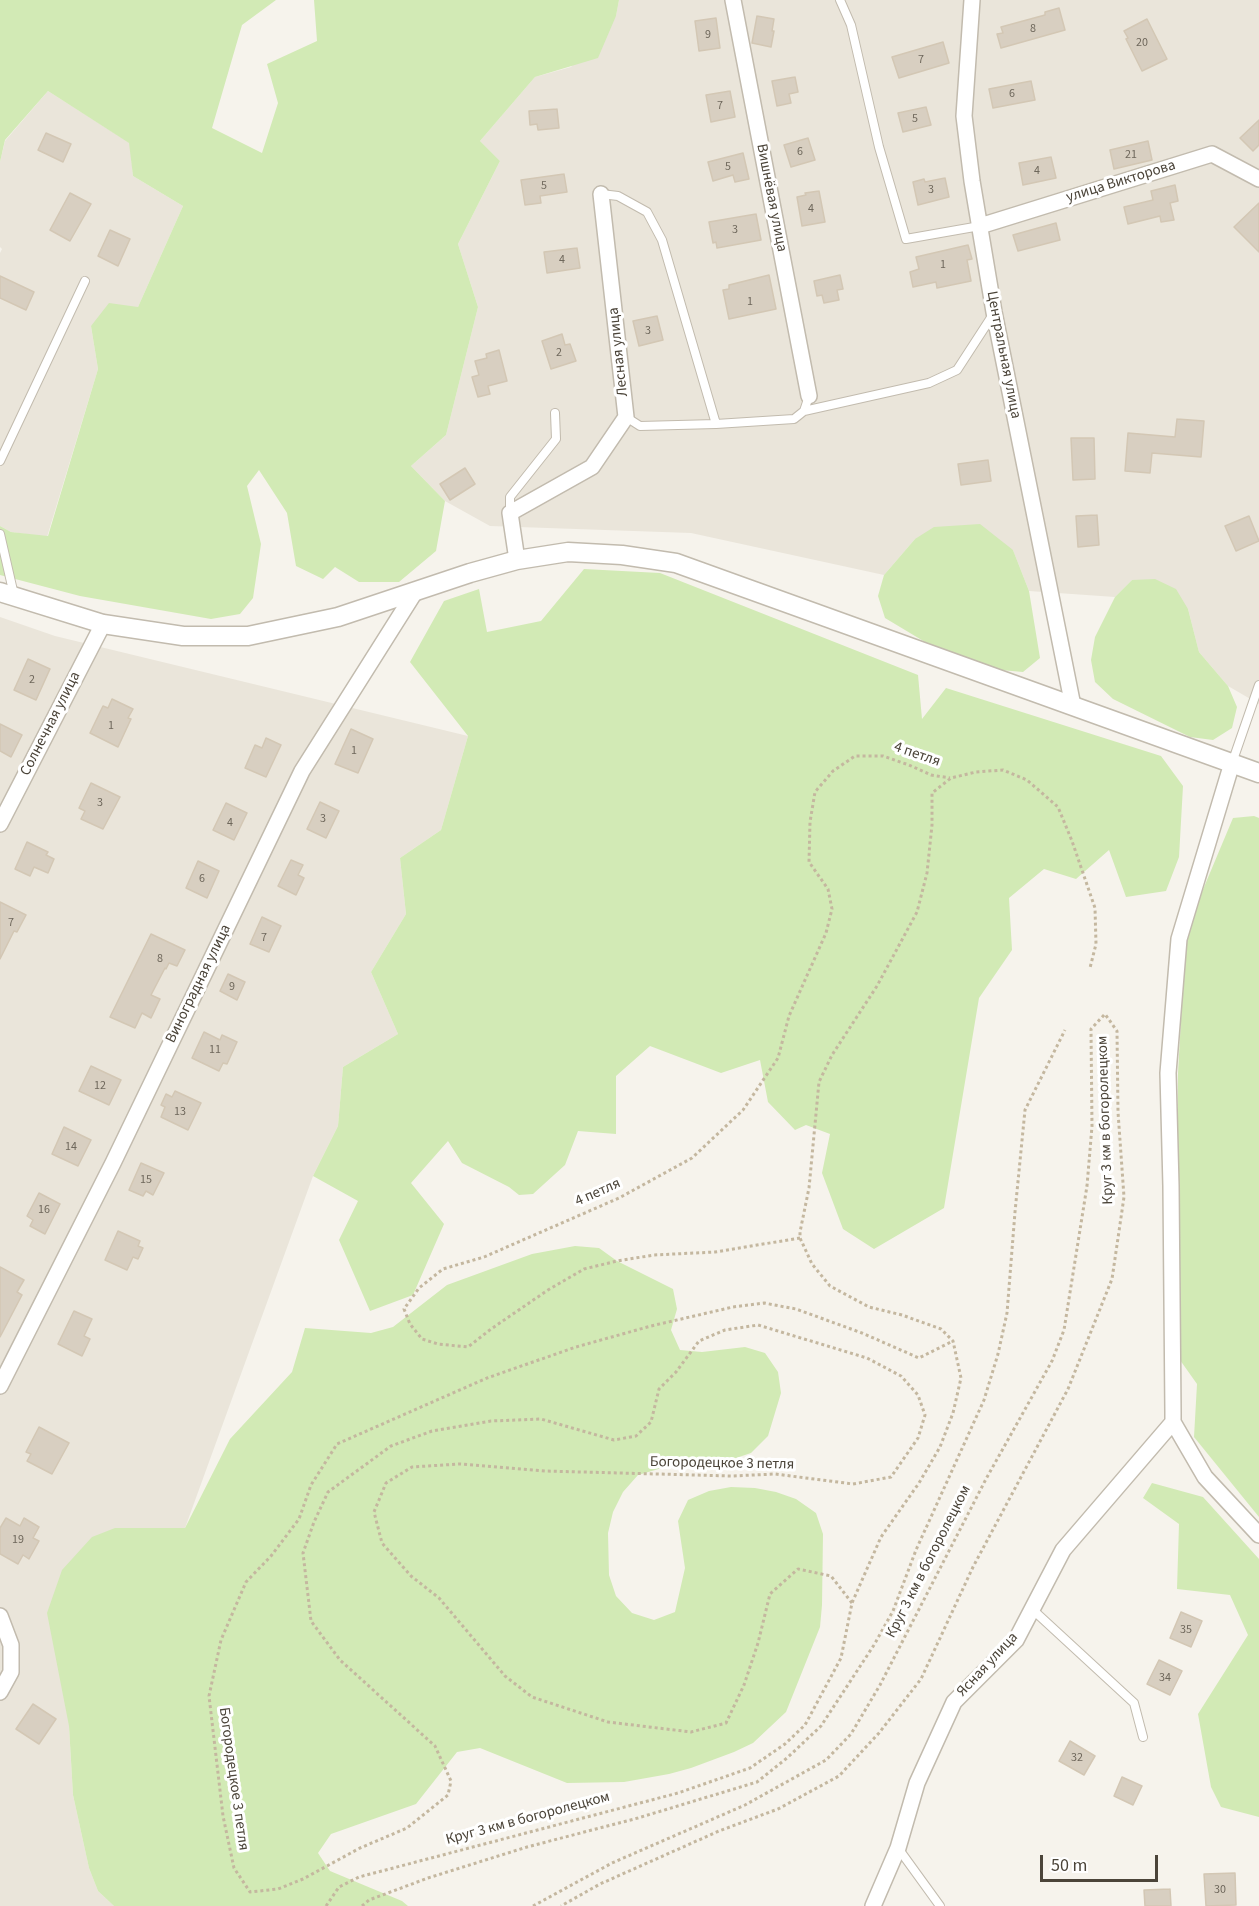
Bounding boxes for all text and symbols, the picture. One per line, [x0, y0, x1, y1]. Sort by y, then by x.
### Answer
house number: 8 [1030, 22, 1036, 36]
house number: 9 [705, 28, 711, 42]
house number: 20 [1136, 36, 1148, 50]
house number: 7 [918, 53, 924, 67]
house number: 6 [1009, 87, 1015, 101]
house number: 7 [717, 99, 723, 113]
house number: 5 [912, 112, 918, 126]
street label: Вишнёвая улица [752, 142, 790, 254]
house number: 6 [797, 145, 803, 159]
house number: 21 [1125, 148, 1137, 162]
street label: улица Викторова [1064, 157, 1178, 207]
house number: 5 [725, 160, 731, 174]
house number: 4 [1034, 164, 1040, 178]
house number: 5 [541, 179, 547, 193]
house number: 3 [928, 183, 934, 197]
house number: 4 [808, 202, 814, 216]
house number: 3 [732, 223, 738, 237]
house number: 4 [559, 253, 565, 267]
house number: 1 [940, 258, 946, 272]
street label: Центральная улица [982, 290, 1024, 420]
house number: 1 [747, 295, 753, 309]
street label: Лесная улица [605, 306, 633, 398]
house number: 3 [645, 324, 651, 338]
house number: 2 [556, 346, 562, 360]
street label: Солнечная улица [17, 669, 85, 779]
house number: 2 [29, 673, 35, 687]
house number: 1 [108, 719, 114, 733]
street label: 4 петля [891, 739, 943, 771]
house number: 1 [351, 744, 357, 758]
house number: 3 [97, 796, 103, 810]
house number: 3 [320, 812, 326, 826]
house number: 4 [227, 816, 233, 830]
house number: 6 [199, 872, 205, 886]
house number: 7 [8, 916, 14, 930]
street label: Виноградная улица [162, 922, 236, 1046]
house number: 7 [261, 931, 267, 945]
house number: 8 [157, 952, 163, 966]
house number: 9 [229, 980, 235, 994]
street label: Круг 3 км в богоролецком [1094, 1035, 1118, 1205]
house number: 11 [209, 1043, 221, 1057]
house number: 12 [94, 1079, 106, 1093]
house number: 13 [174, 1105, 186, 1119]
house number: 14 [65, 1140, 77, 1154]
house number: 15 [140, 1173, 152, 1187]
street label: 4 петля [572, 1175, 624, 1211]
house number: 16 [38, 1203, 50, 1217]
street label: Богородецкое 3 петля [650, 1454, 794, 1474]
street label: Круг 3 км в богоролецком [883, 1483, 975, 1641]
house number: 19 [12, 1533, 24, 1547]
house number: 35 [1180, 1623, 1192, 1637]
street label: Ясная улица [954, 1629, 1022, 1701]
house number: 34 [1159, 1671, 1171, 1685]
street label: Богородецкое 3 петля [214, 1706, 252, 1852]
house number: 32 [1071, 1751, 1083, 1765]
street label: Круг 3 км в богоролецком [444, 1788, 612, 1850]
scale bar [1043, 1843, 1162, 1881]
text: 50 m [1051, 1853, 1087, 1878]
house number: 30 [1214, 1883, 1226, 1897]

